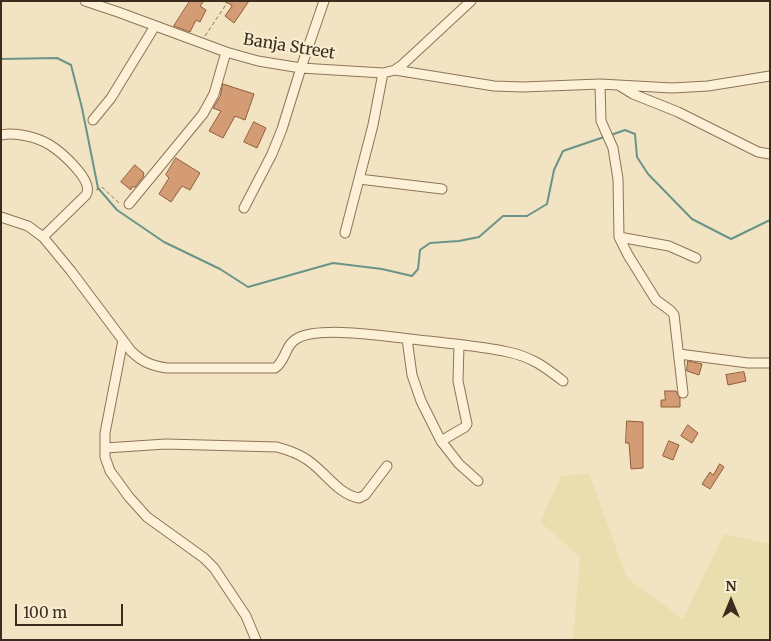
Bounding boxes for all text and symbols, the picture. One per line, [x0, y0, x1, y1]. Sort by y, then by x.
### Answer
street label: Banja Street [242, 30, 336, 64]
north arrow [706, 576, 756, 626]
text: N [725, 577, 737, 595]
scale bar [18, 594, 125, 626]
text: 100 m [23, 603, 67, 622]

